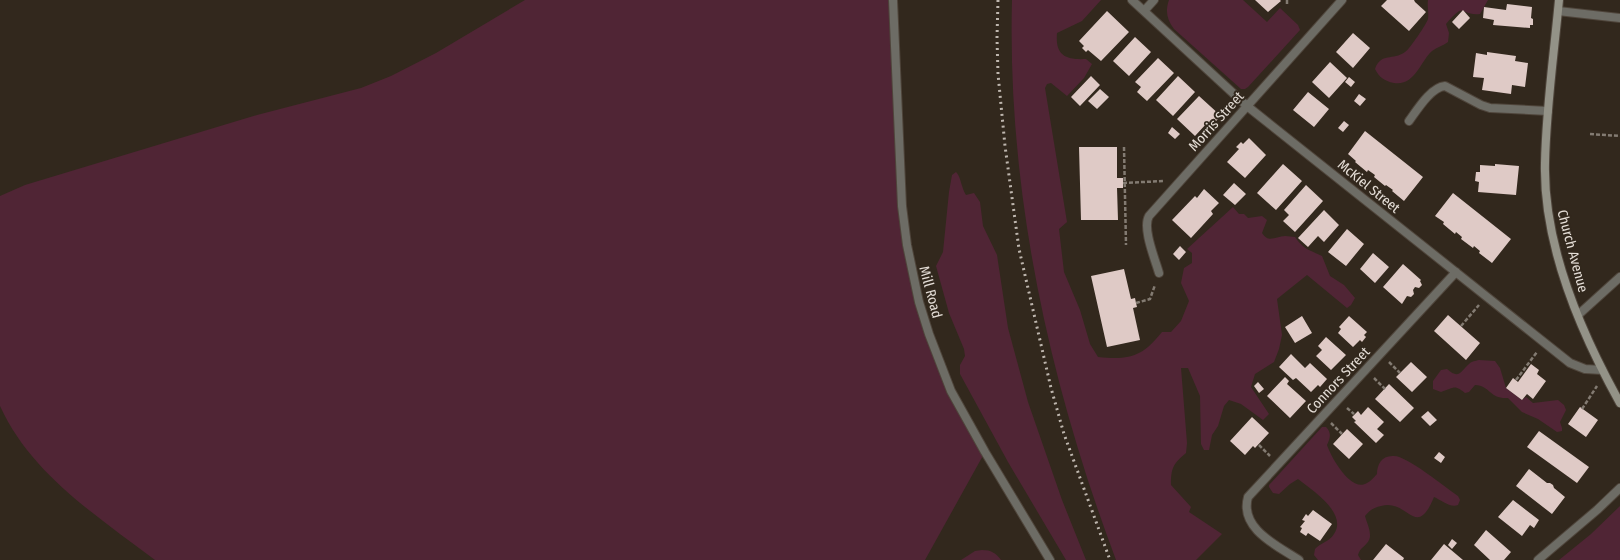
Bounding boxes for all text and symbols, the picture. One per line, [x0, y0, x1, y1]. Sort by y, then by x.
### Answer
street label: Morris Street [1185, 88, 1248, 155]
street label: McKiel Street [1334, 156, 1404, 217]
street label: Church Avenue [1553, 208, 1592, 294]
street label: Mill Road [915, 264, 946, 320]
street label: Connors Street [1303, 343, 1374, 417]

